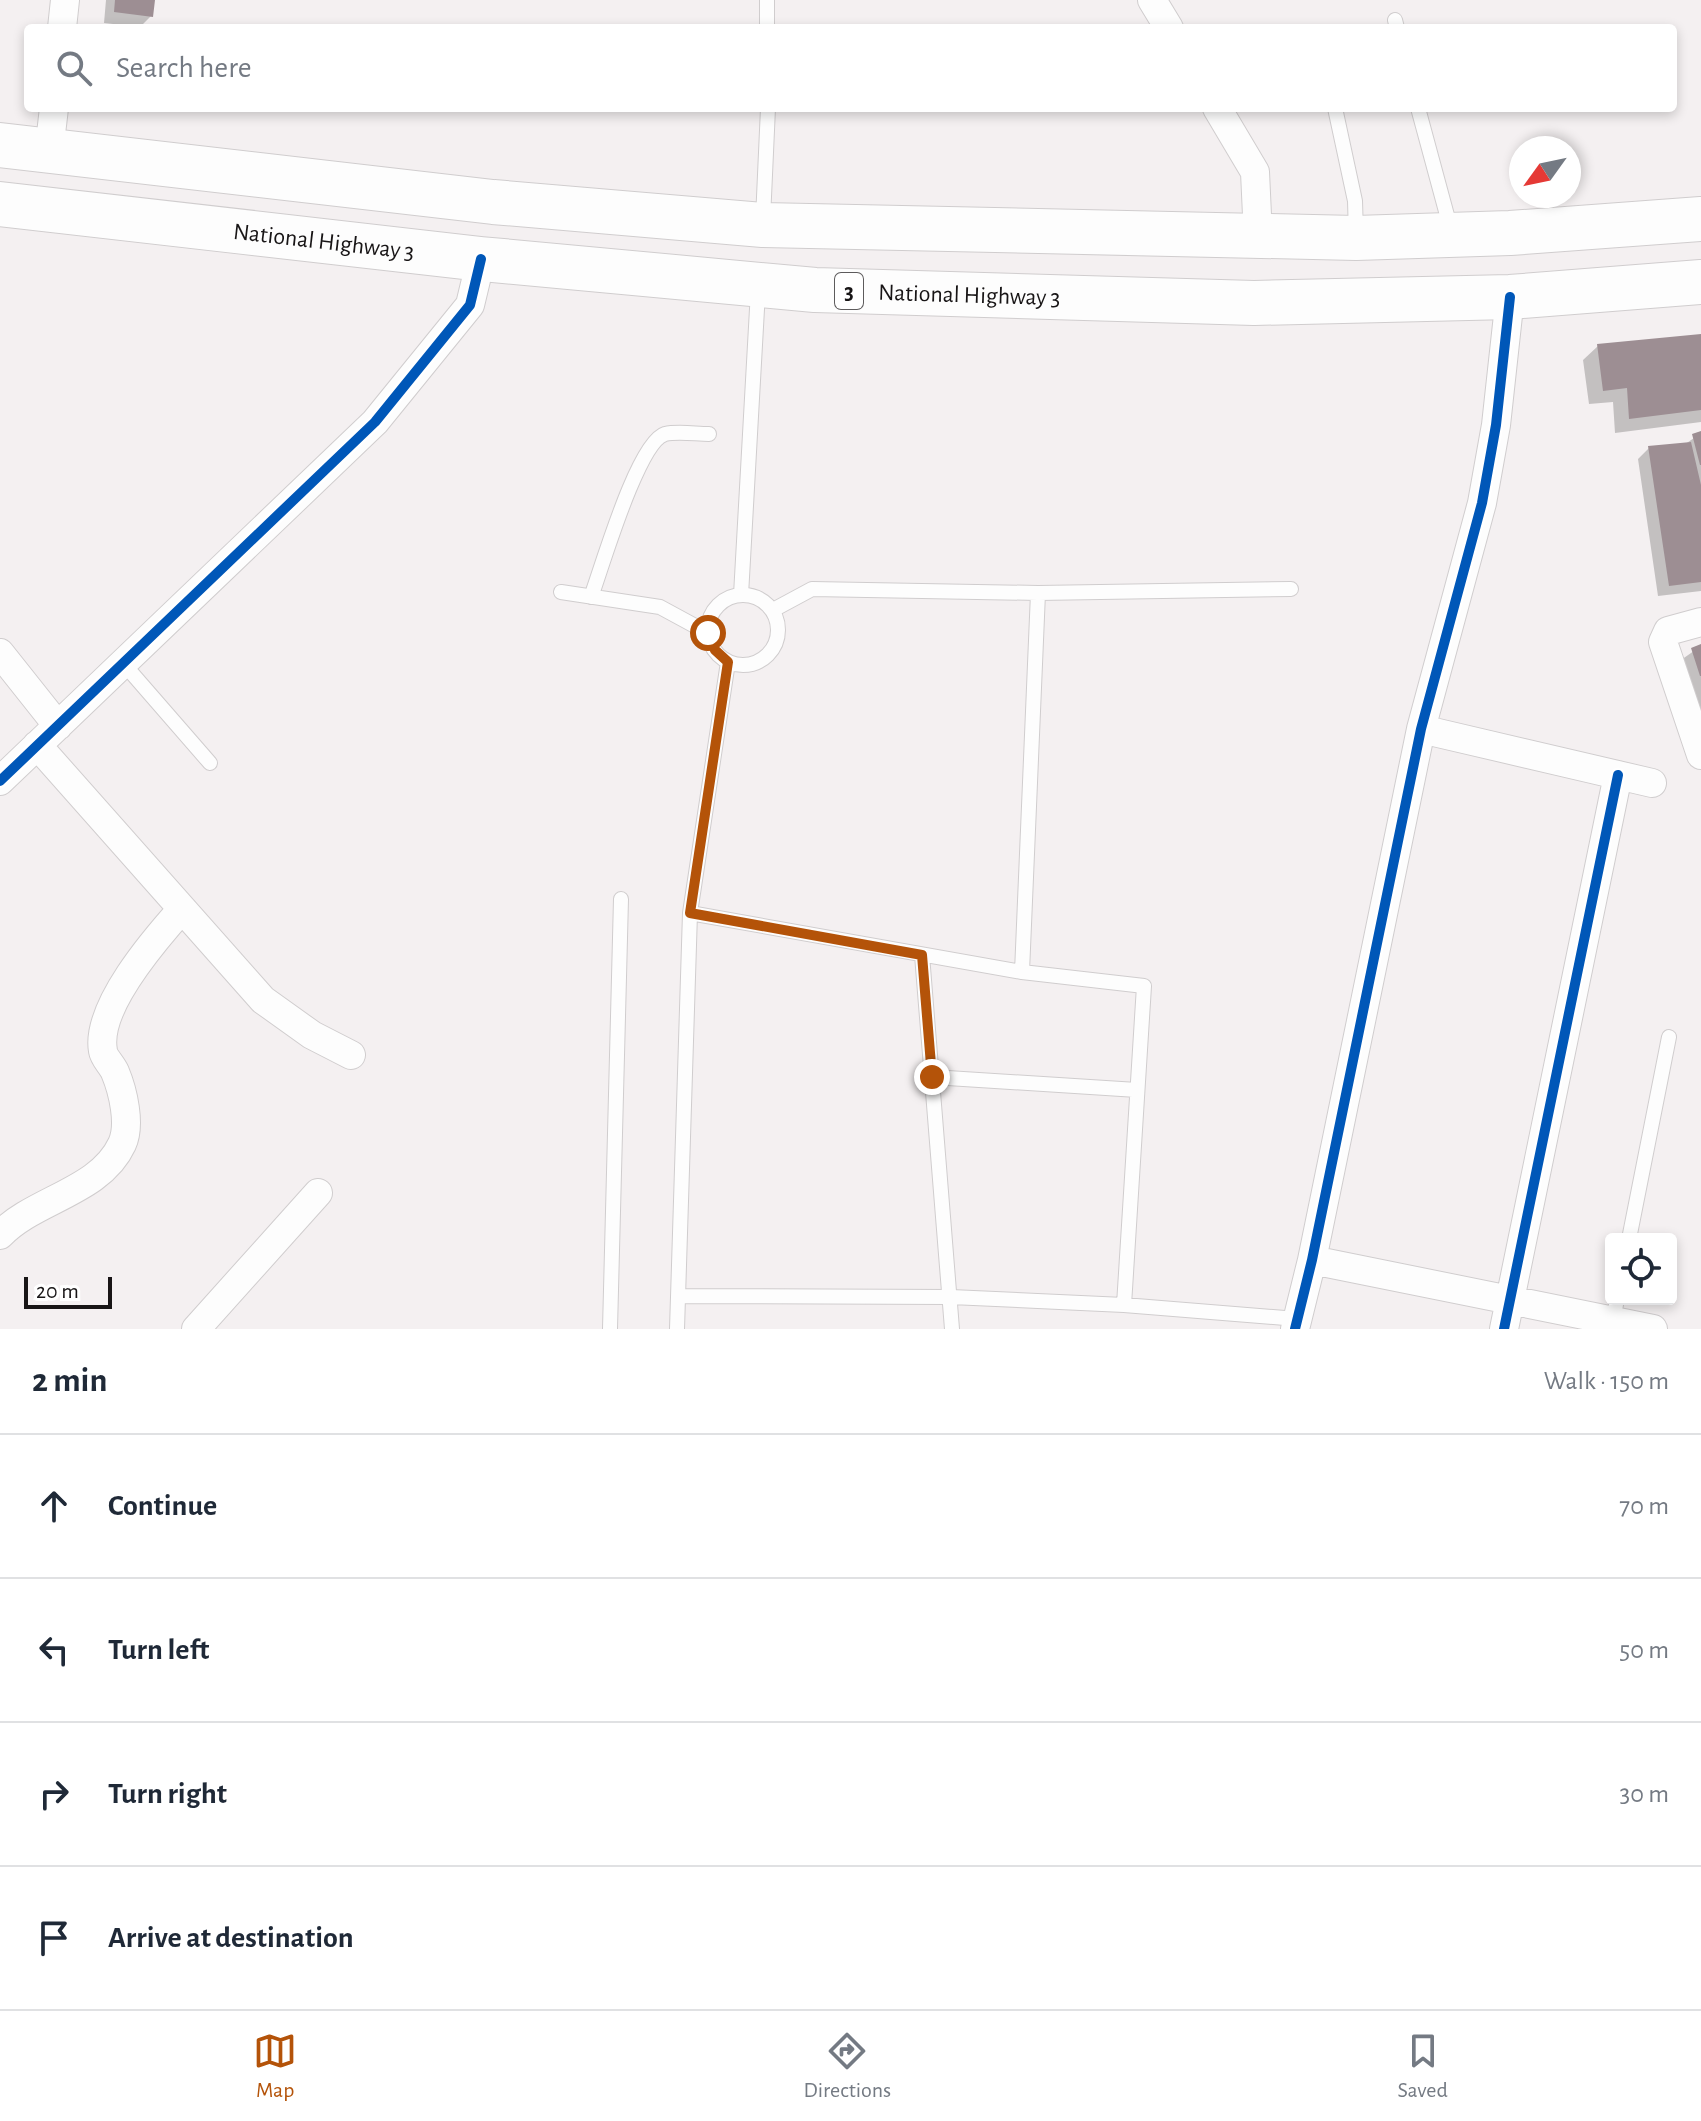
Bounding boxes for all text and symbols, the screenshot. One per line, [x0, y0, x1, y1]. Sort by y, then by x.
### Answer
search box [24, 24, 1677, 112]
icon: search [52, 46, 96, 90]
text: Search here [116, 53, 252, 83]
north arrow [1509, 136, 1581, 208]
street label: National Highway 3 [232, 220, 416, 264]
road number: 3 [835, 273, 863, 309]
street label: National Highway 3 [878, 281, 1061, 310]
route start [690, 615, 726, 651]
route end [914, 1059, 950, 1095]
map controls [1605, 1233, 1677, 1305]
button: locate [1605, 1233, 1677, 1305]
scale bar [24, 1273, 112, 1309]
text: 20 m [36, 1280, 79, 1302]
text: 2 min [32, 1364, 107, 1398]
text: Walk · 150 m [1544, 1368, 1669, 1394]
icon: ahead [32, 1484, 76, 1528]
text: Continue [108, 1491, 217, 1521]
text: 70 m [1619, 1493, 1669, 1519]
icon: left [32, 1628, 76, 1672]
text: Turn left [108, 1635, 209, 1665]
text: 50 m [1619, 1637, 1669, 1663]
icon: right [32, 1772, 76, 1816]
text: Turn right [108, 1779, 227, 1809]
text: 30 m [1619, 1781, 1669, 1807]
icon: arrive [32, 1916, 76, 1960]
text: Arrive at destination [108, 1923, 354, 1953]
tab: Map [253, 2029, 297, 2103]
tab: Directions [803, 2029, 891, 2103]
tab: Saved [1397, 2029, 1448, 2103]

